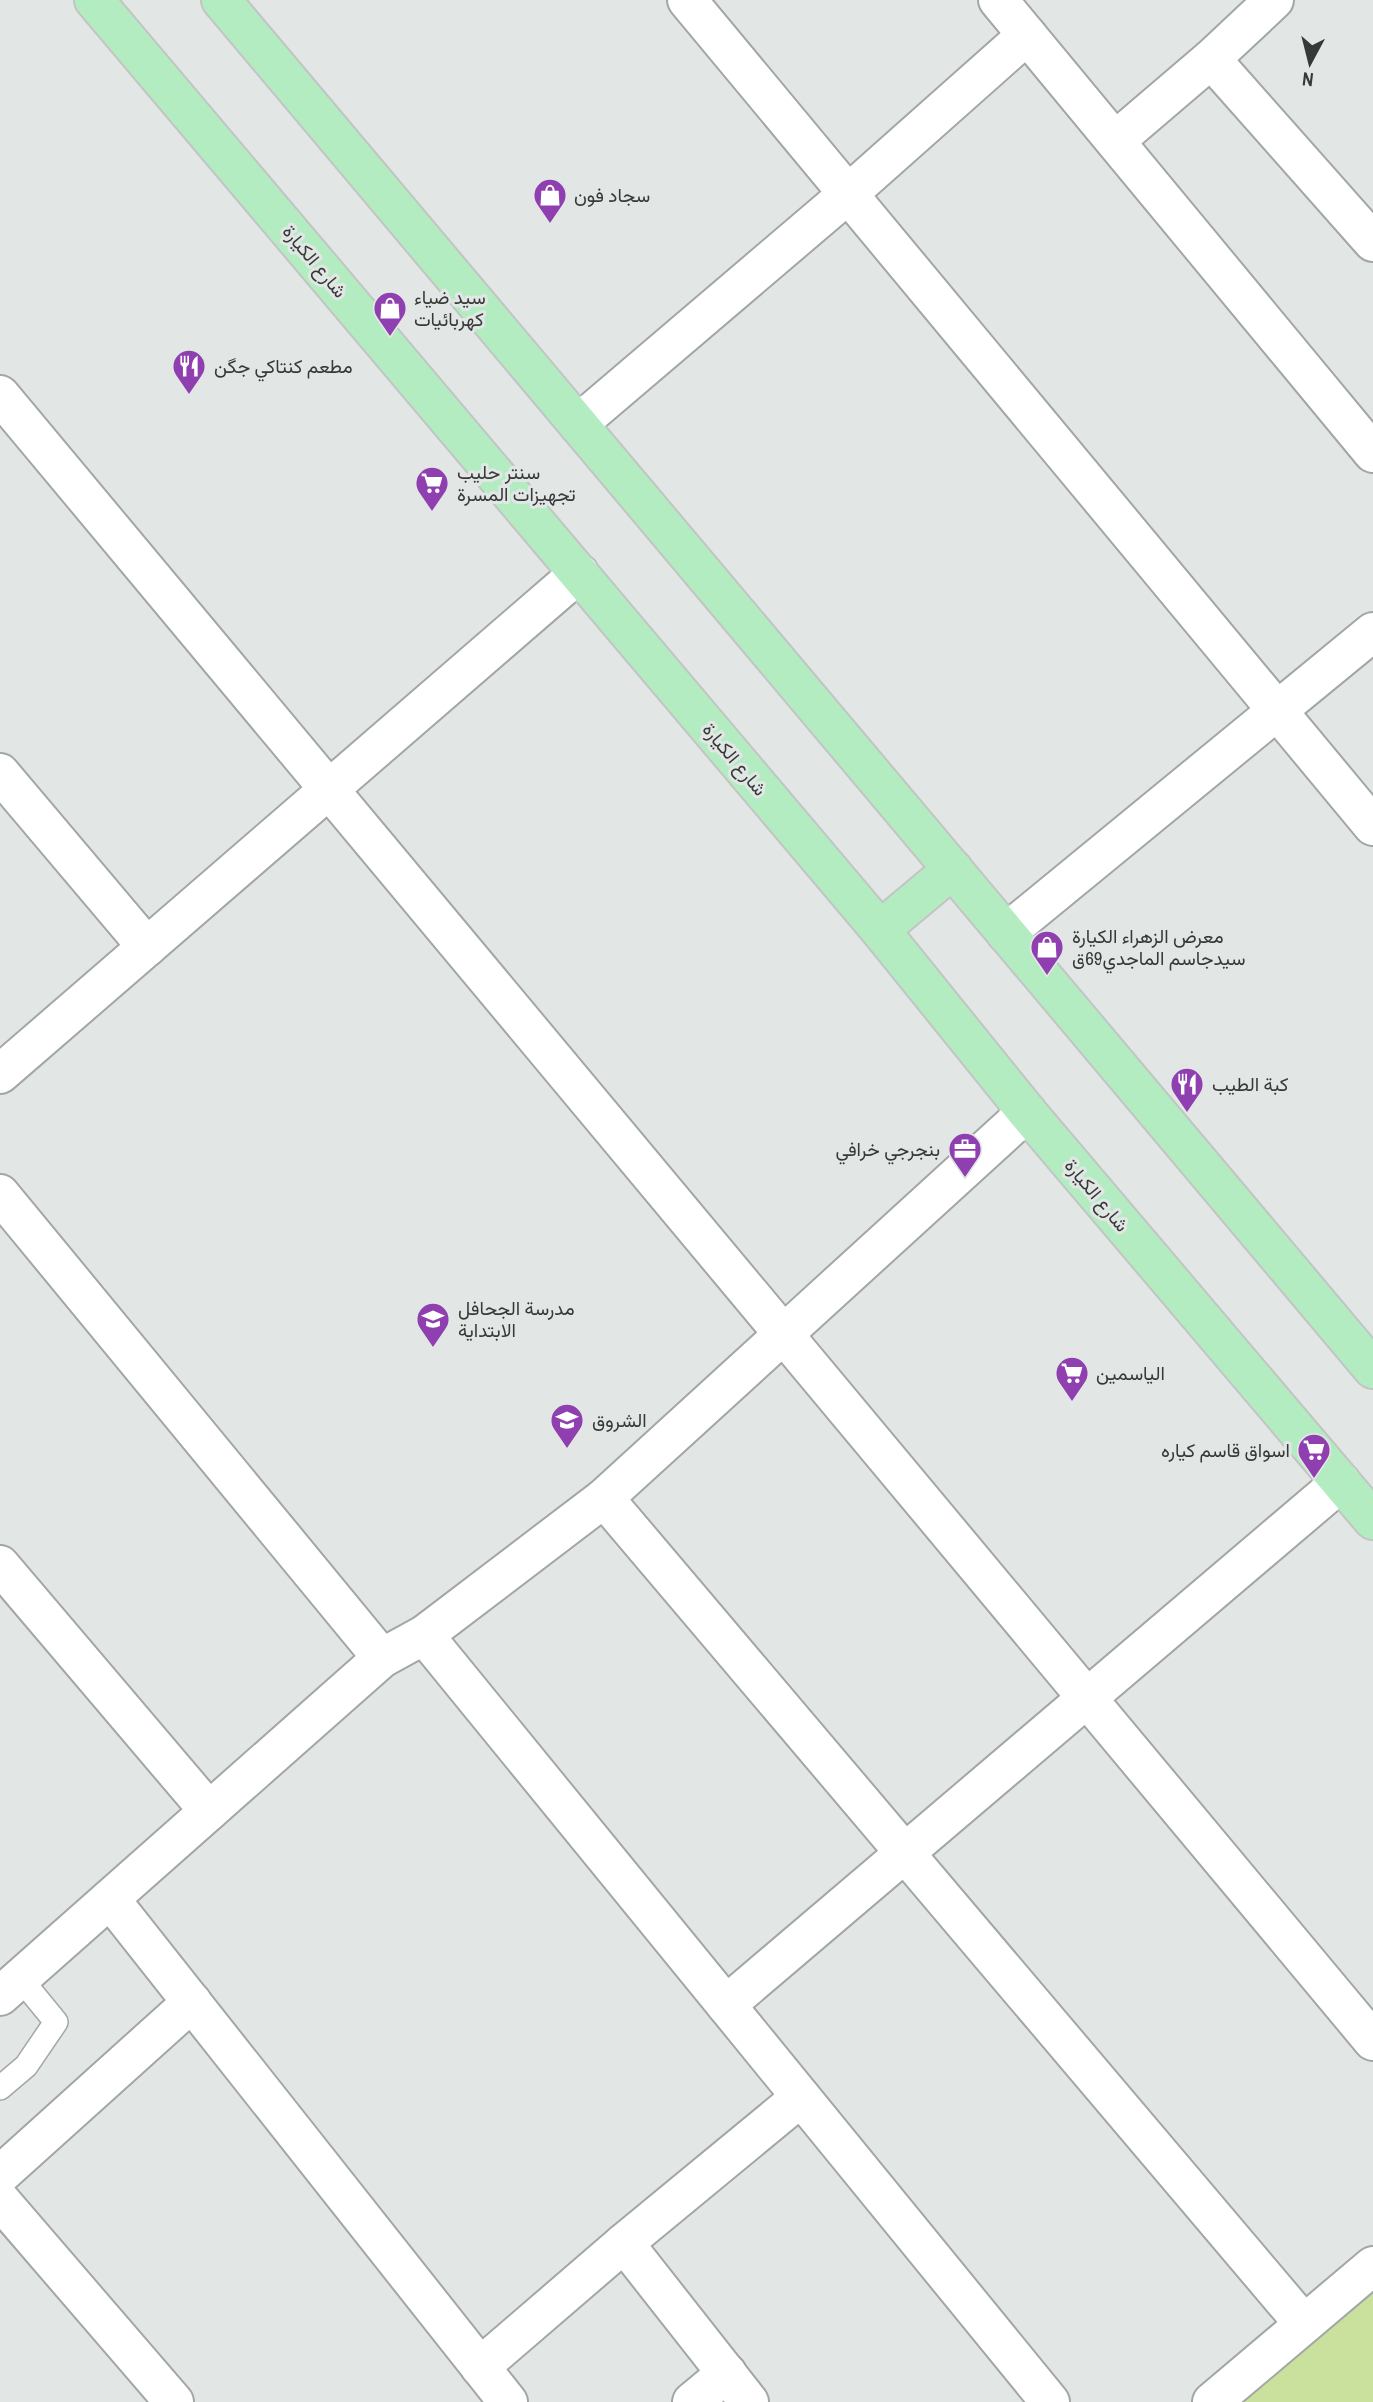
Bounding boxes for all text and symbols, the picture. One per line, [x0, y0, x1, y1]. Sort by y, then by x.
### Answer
north arrow [1275, 28, 1345, 98]
text: N [1301, 66, 1315, 93]
shop icon: سجاد فون [531, 176, 569, 225]
place label: سجاد فون [574, 182, 650, 208]
street label: شارع الكيارة [277, 219, 353, 303]
place label: سيد ضياء كهربائيات [414, 284, 486, 332]
shop icon: سيد ضياء كهربائيات [371, 289, 409, 338]
restaurant icon: مطعم كنتاكي جگن [170, 347, 208, 396]
place label: مطعم كنتاكي جگن [214, 353, 353, 382]
place label: سنتر حليب تجهيزات المسرة [457, 459, 576, 507]
supermarket icon: سنتر حليب تجهيزات المسرة [413, 464, 451, 513]
street label: شارع الكيارة [697, 717, 773, 801]
place label: معرض الزهراء الكيارة سيدجاسم الماجدي69ق [1072, 923, 1246, 974]
shop icon: معرض الزهراء الكيارة سيدجاسم الماجدي69ق [1028, 928, 1066, 977]
restaurant icon: كبة الطيب [1168, 1065, 1206, 1114]
place label: كبة الطيب [1212, 1071, 1288, 1097]
office icon: بنجرجي خرافي [946, 1130, 984, 1179]
place label: بنجرجي خرافي [836, 1136, 940, 1165]
street label: شارع الكيارة [1059, 1153, 1135, 1237]
place label: مدرسة الجحافل الابتداية [458, 1295, 575, 1343]
school or university icon: مدرسة الجحافل الابتداية [414, 1300, 452, 1349]
supermarket icon: الياسمين [1053, 1354, 1091, 1403]
place label: الياسمين [1096, 1360, 1165, 1386]
school or university icon: الشروق [548, 1401, 586, 1450]
place label: الشروق [592, 1407, 647, 1433]
supermarket icon: اسواق قاسم كياره [1295, 1431, 1333, 1480]
place label: اسواق قاسم كياره [1161, 1437, 1290, 1463]

